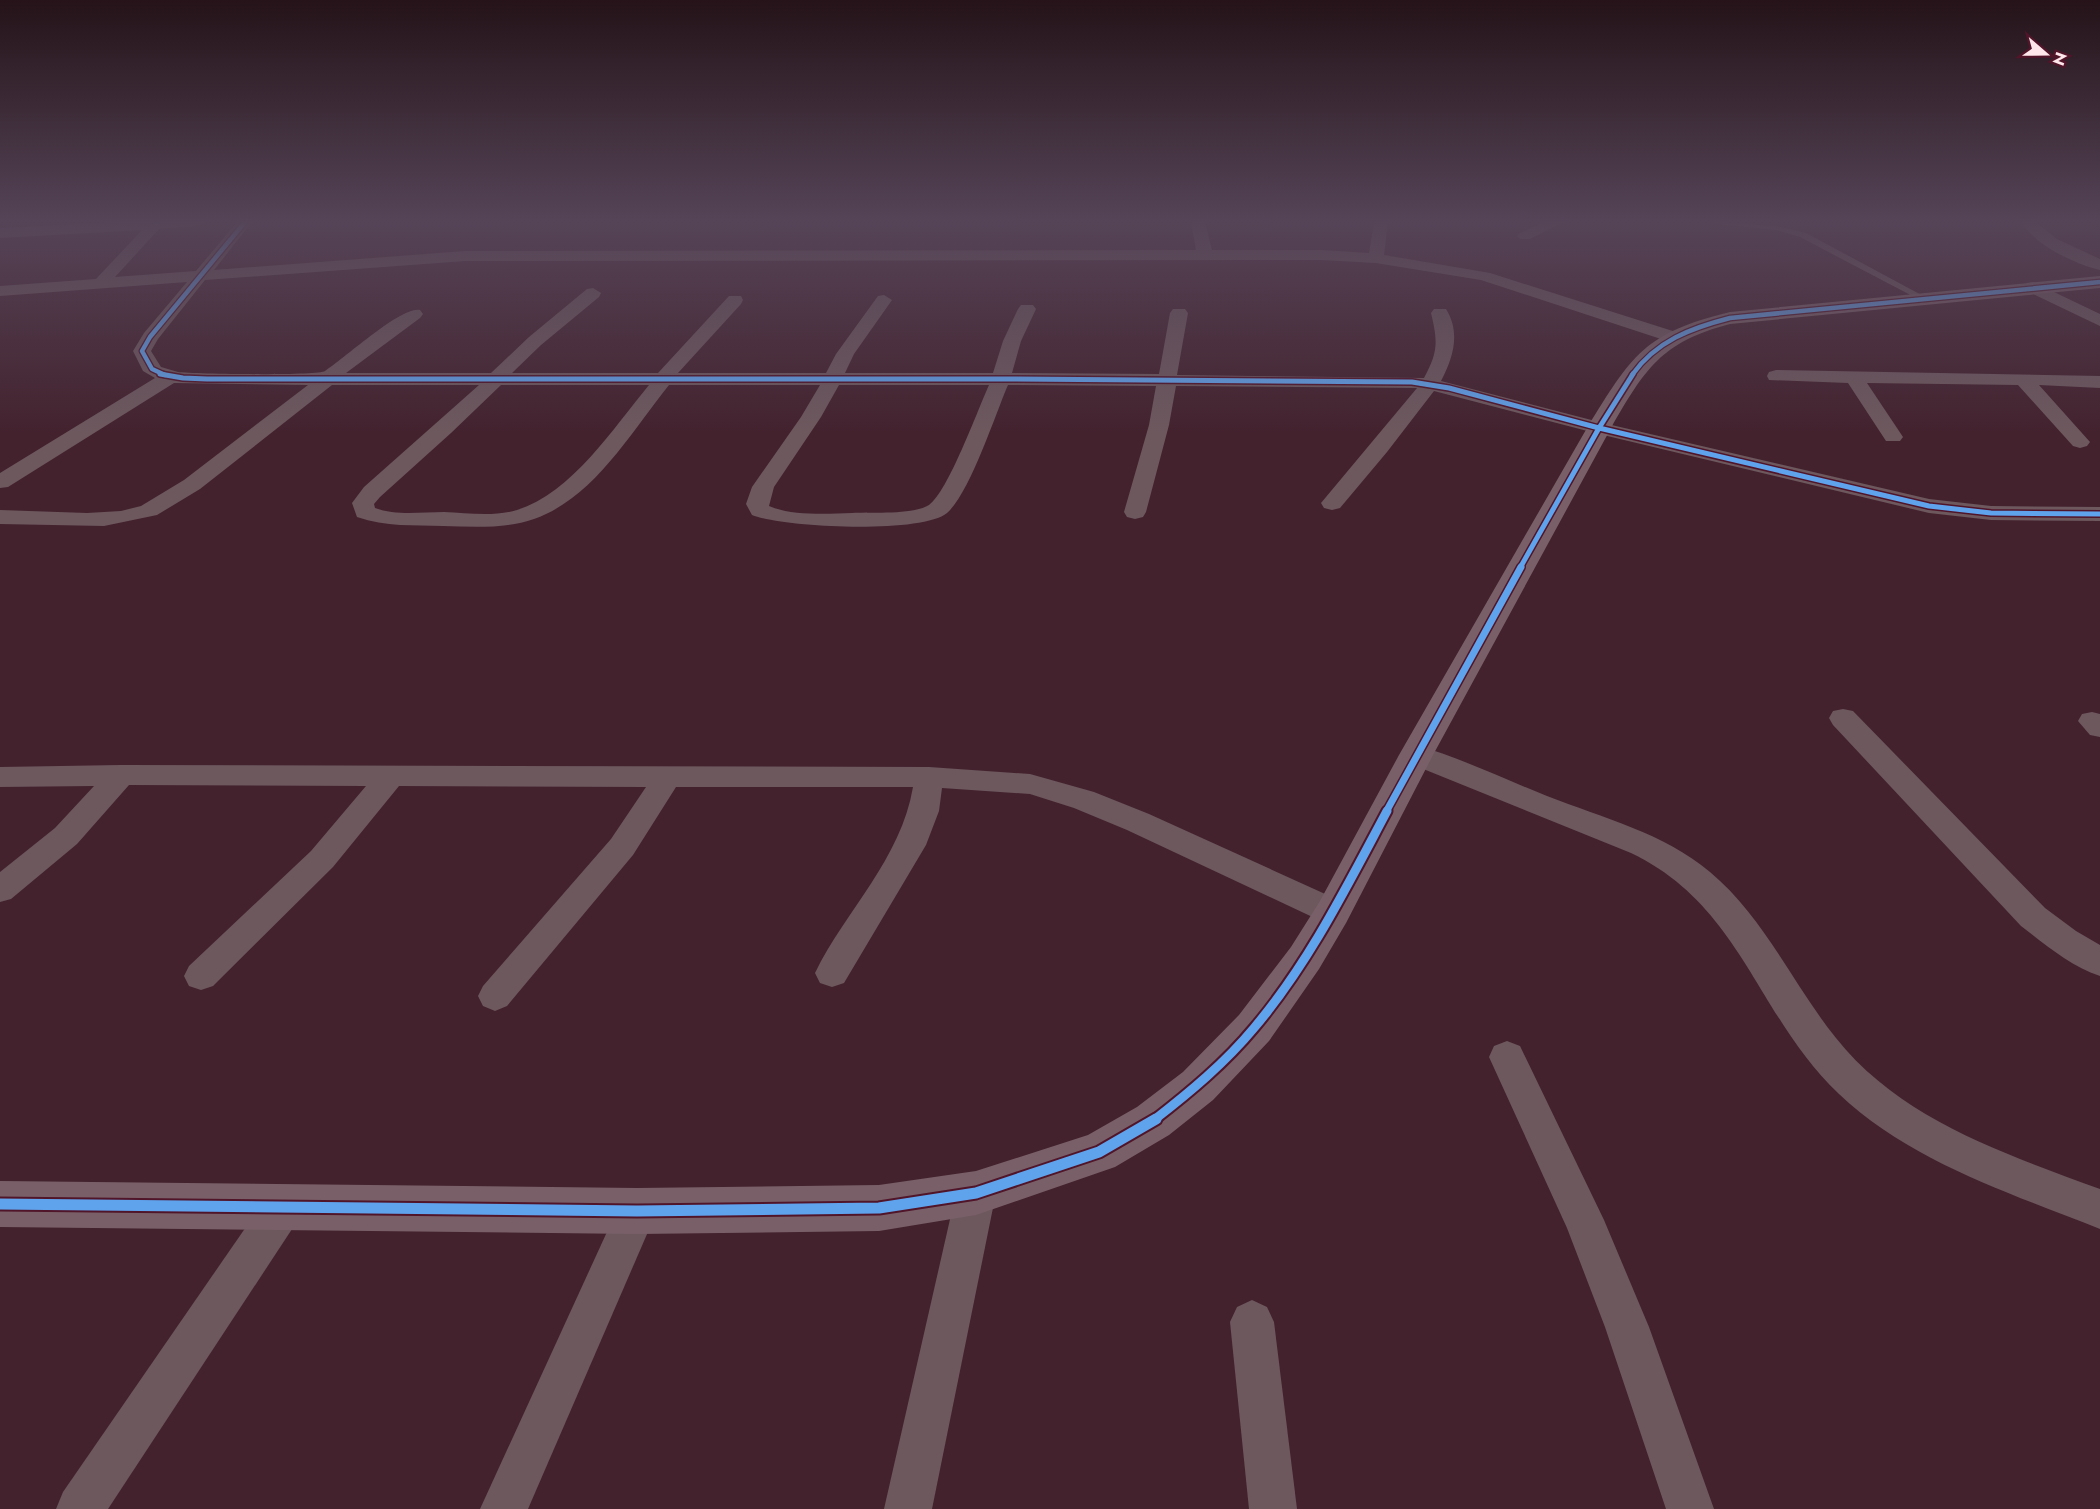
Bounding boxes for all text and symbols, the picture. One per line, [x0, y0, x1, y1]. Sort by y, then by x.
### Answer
north arrow [2016, 24, 2076, 84]
text: N [2047, 49, 2073, 69]

